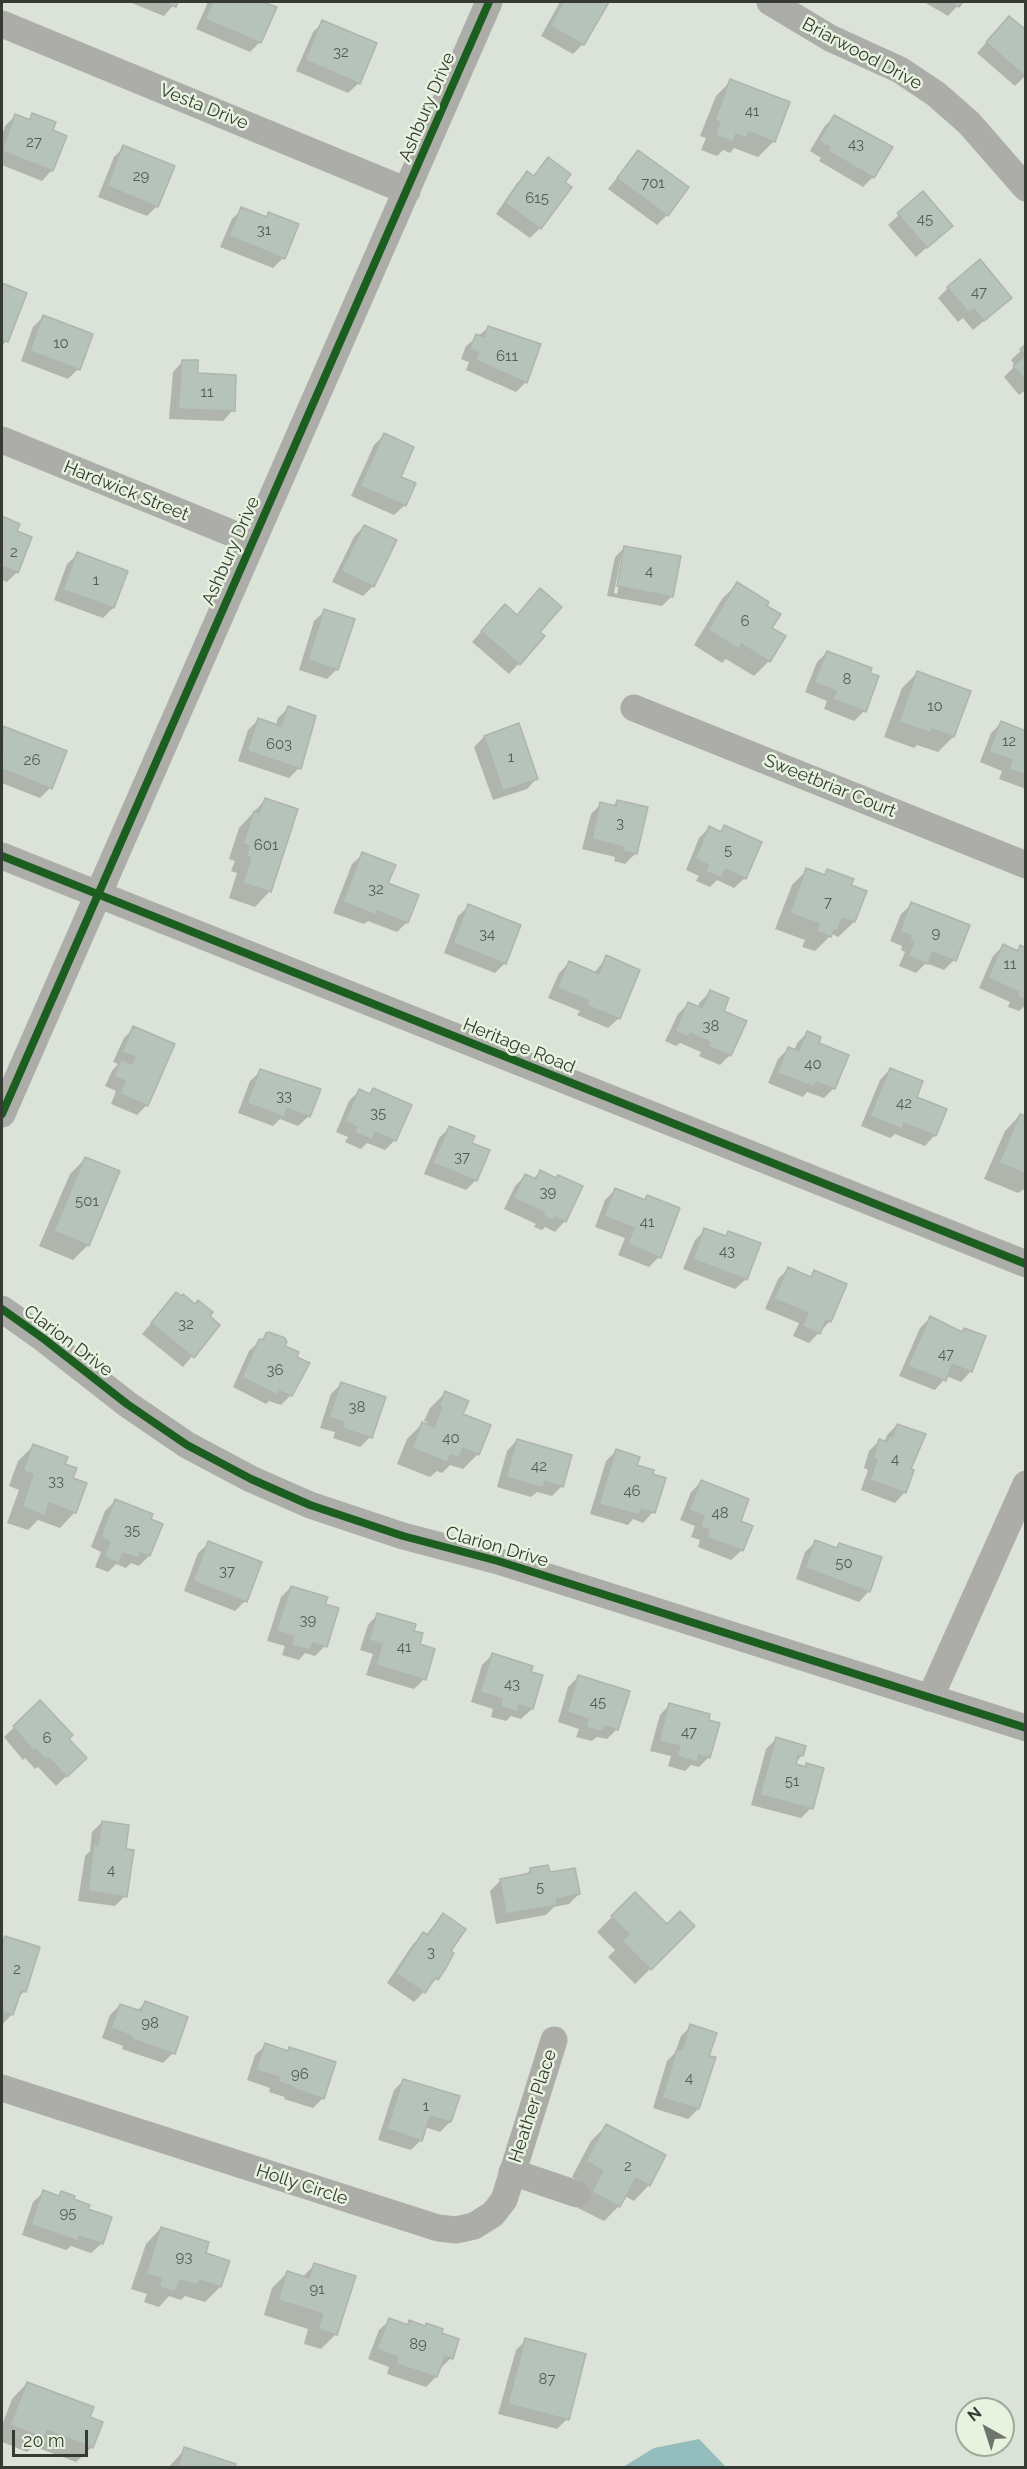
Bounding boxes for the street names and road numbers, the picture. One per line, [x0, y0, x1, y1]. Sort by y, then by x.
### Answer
street label: Briarwood Drive [798, 13, 926, 95]
street label: Ashbury Drive [394, 49, 460, 165]
street label: Vesta Drive [157, 79, 251, 135]
street label: Hardwick Street [60, 456, 192, 526]
street label: Ashbury Drive [197, 493, 265, 609]
street label: Sweetbriar Court [761, 750, 899, 822]
street label: Heritage Road [460, 1014, 578, 1078]
street label: Clarion Drive [19, 1300, 117, 1382]
street label: Clarion Drive [443, 1522, 551, 1572]
street label: Heather Place [505, 2047, 561, 2165]
street label: Holly Circle [253, 2160, 351, 2210]

